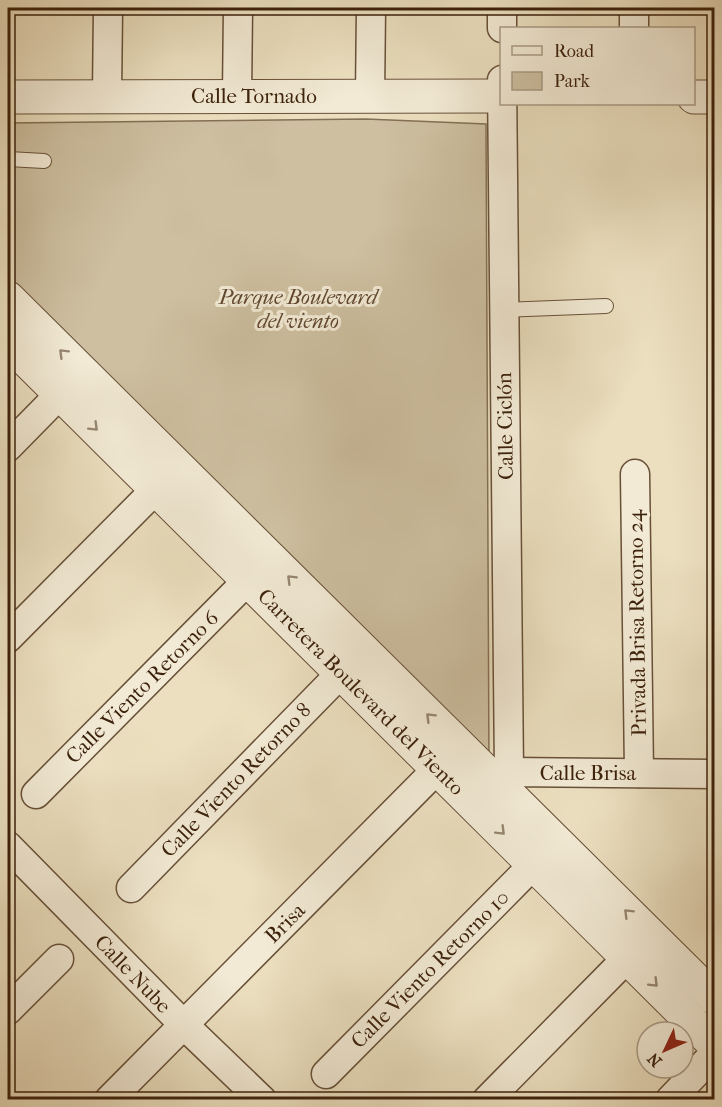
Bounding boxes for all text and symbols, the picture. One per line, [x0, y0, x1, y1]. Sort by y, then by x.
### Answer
legend [500, 27, 695, 105]
text: Road [554, 41, 594, 62]
text: Park [554, 71, 591, 92]
street label: Calle Tornado [191, 84, 317, 108]
park label: Parque Boulevard del viento [218, 285, 380, 333]
one-way arrow [60, 350, 71, 361]
street label: Calle Ciclón [492, 372, 518, 480]
one-way arrow [86, 420, 97, 431]
street label: Privada Brisa Retorno 24 [623, 509, 651, 736]
one-way arrow [288, 576, 299, 587]
street label: Carretera Boulevard del Viento [253, 584, 469, 800]
street label: Calle Viento Retorno 6 [61, 605, 224, 768]
street label: Calle Viento Retorno 8 [156, 698, 316, 862]
one-way arrow [426, 713, 437, 724]
street label: Calle Brisa [540, 761, 637, 785]
one-way arrow [493, 823, 504, 834]
street label: Calle Viento Retorno 10 [346, 885, 514, 1053]
street label: Brisa [260, 898, 310, 948]
one-way arrow [625, 909, 636, 920]
street label: Calle Nube [90, 930, 176, 1018]
one-way arrow [646, 975, 657, 986]
north arrow [635, 1020, 695, 1080]
text: N [643, 1048, 666, 1071]

